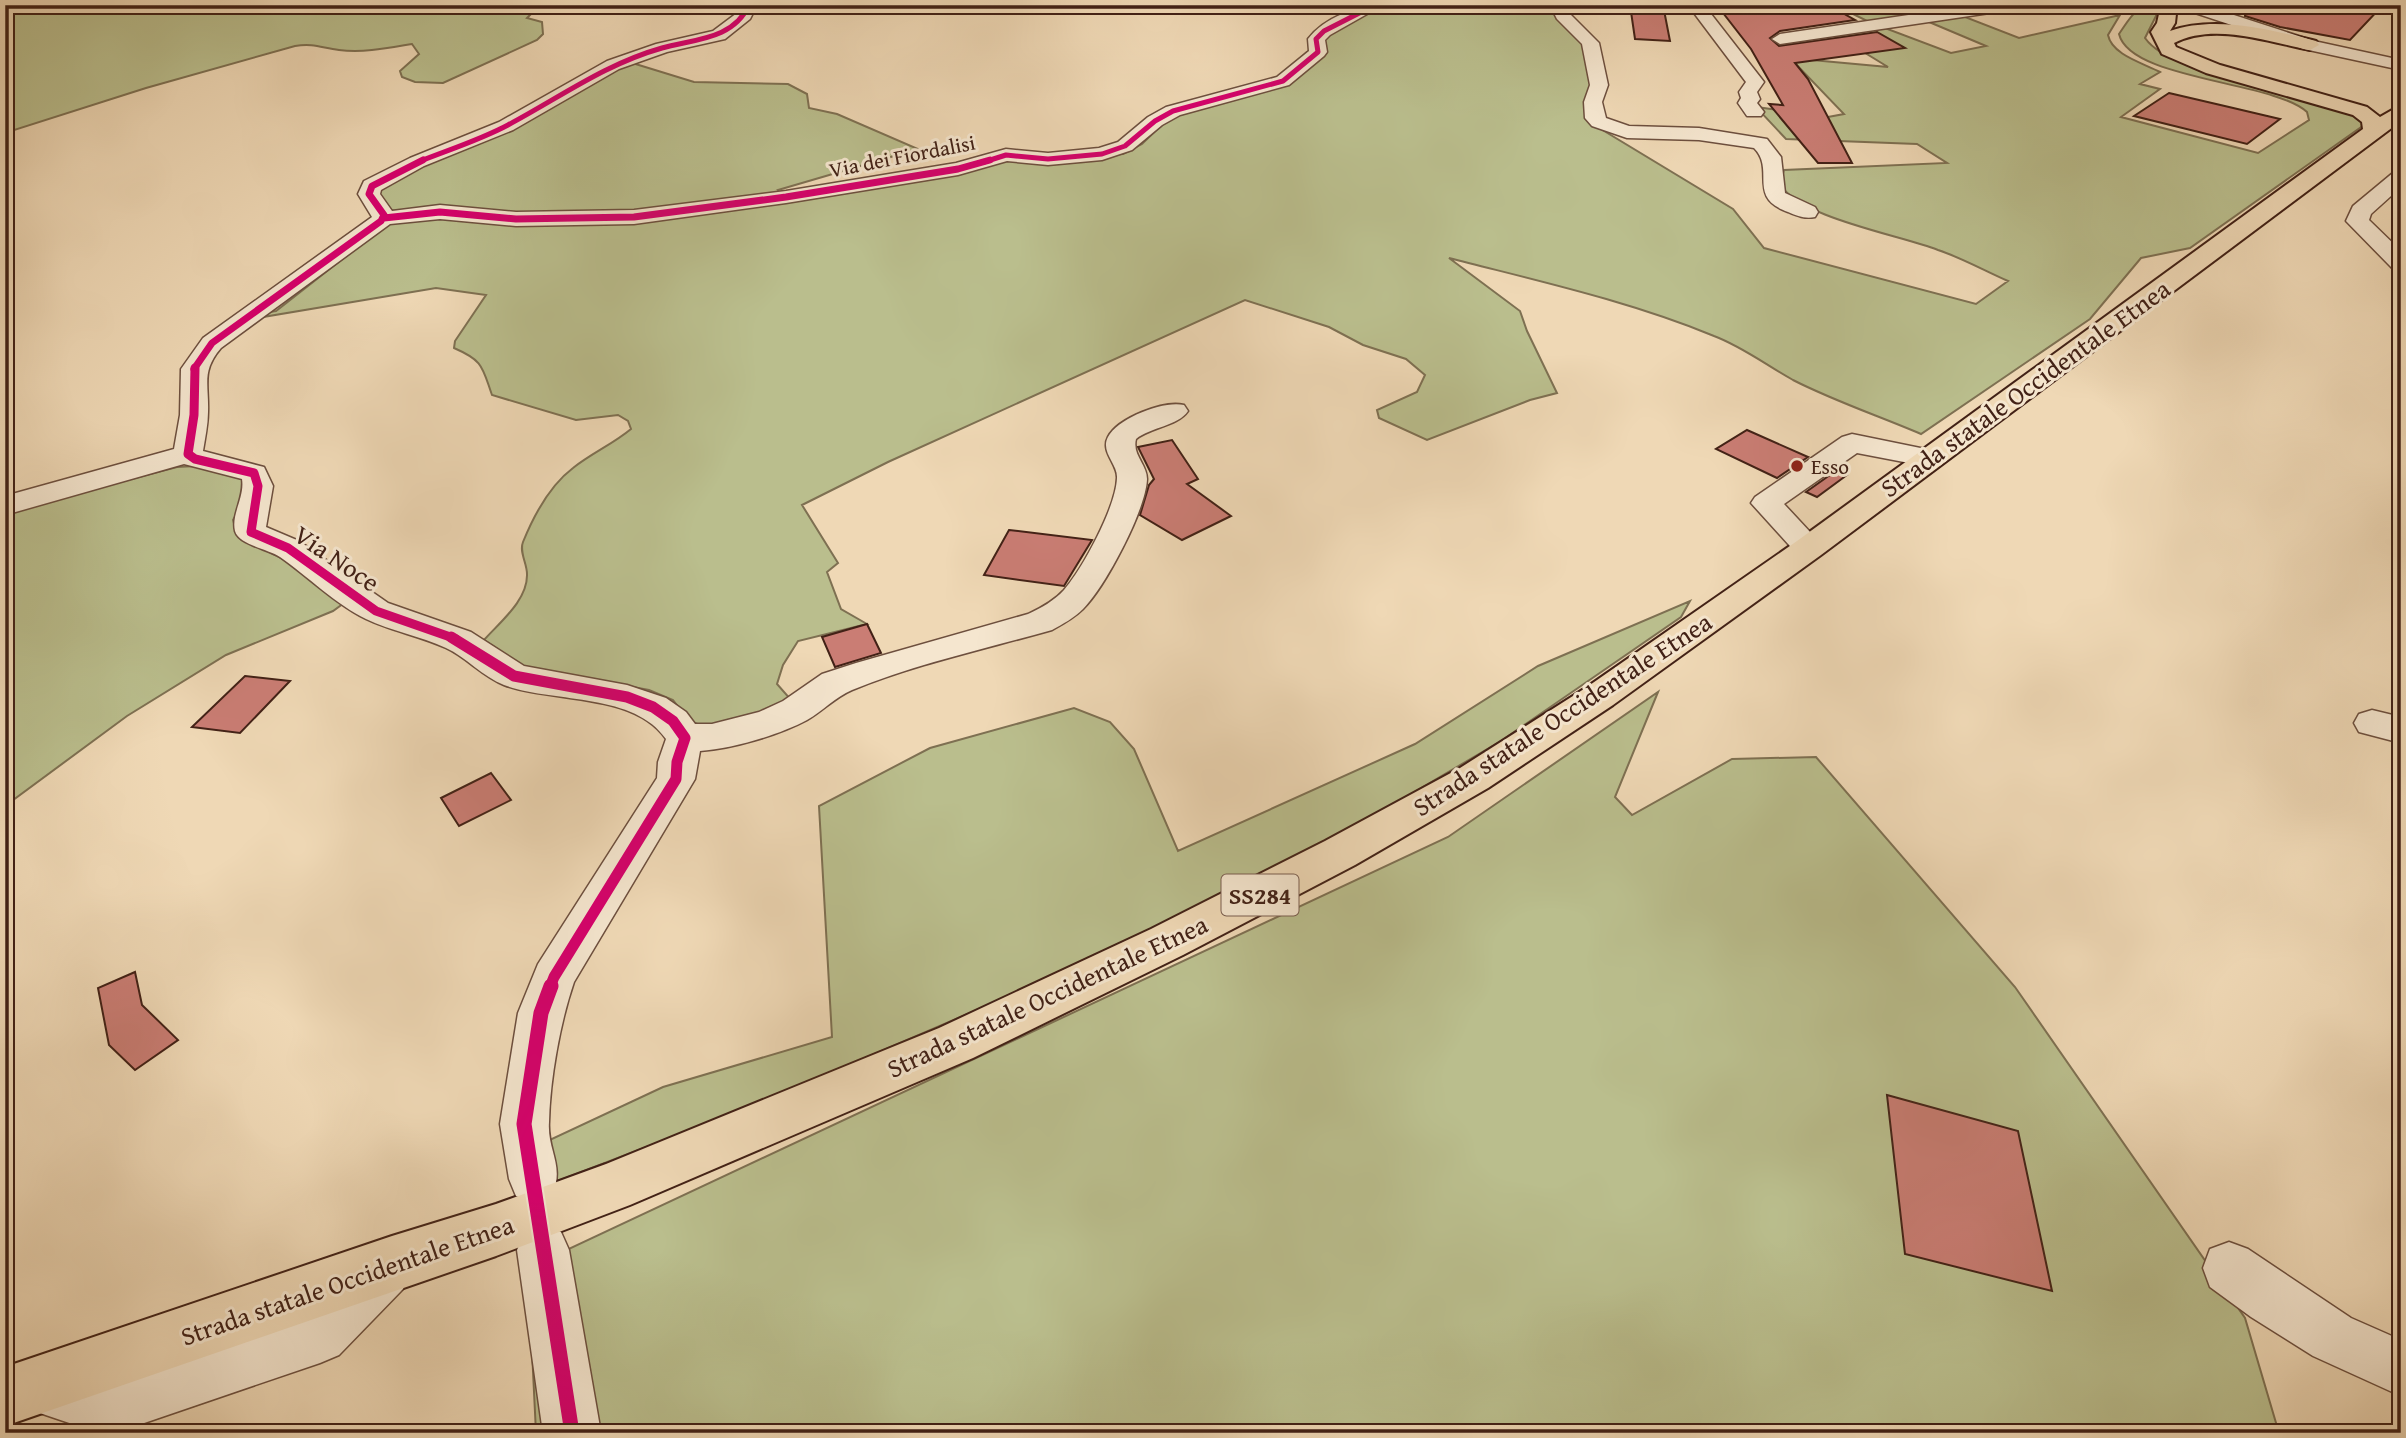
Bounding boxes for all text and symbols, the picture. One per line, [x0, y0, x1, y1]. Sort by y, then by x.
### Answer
street label: Via dei Fiordalisi [826, 127, 978, 185]
street label: Strada statale Occidentale Etnea [1872, 269, 2179, 507]
place label: Esso [1811, 451, 1849, 482]
marker: Esso [1789, 458, 1805, 474]
street label: Via Noce [286, 515, 388, 601]
street label: Strada statale Occidentale Etnea [1405, 602, 1720, 826]
road number: SS284 [1222, 874, 1298, 916]
street label: Strada statale Occidentale Etnea [880, 904, 1214, 1088]
street label: Strada statale Occidentale Etnea [175, 1204, 519, 1355]

